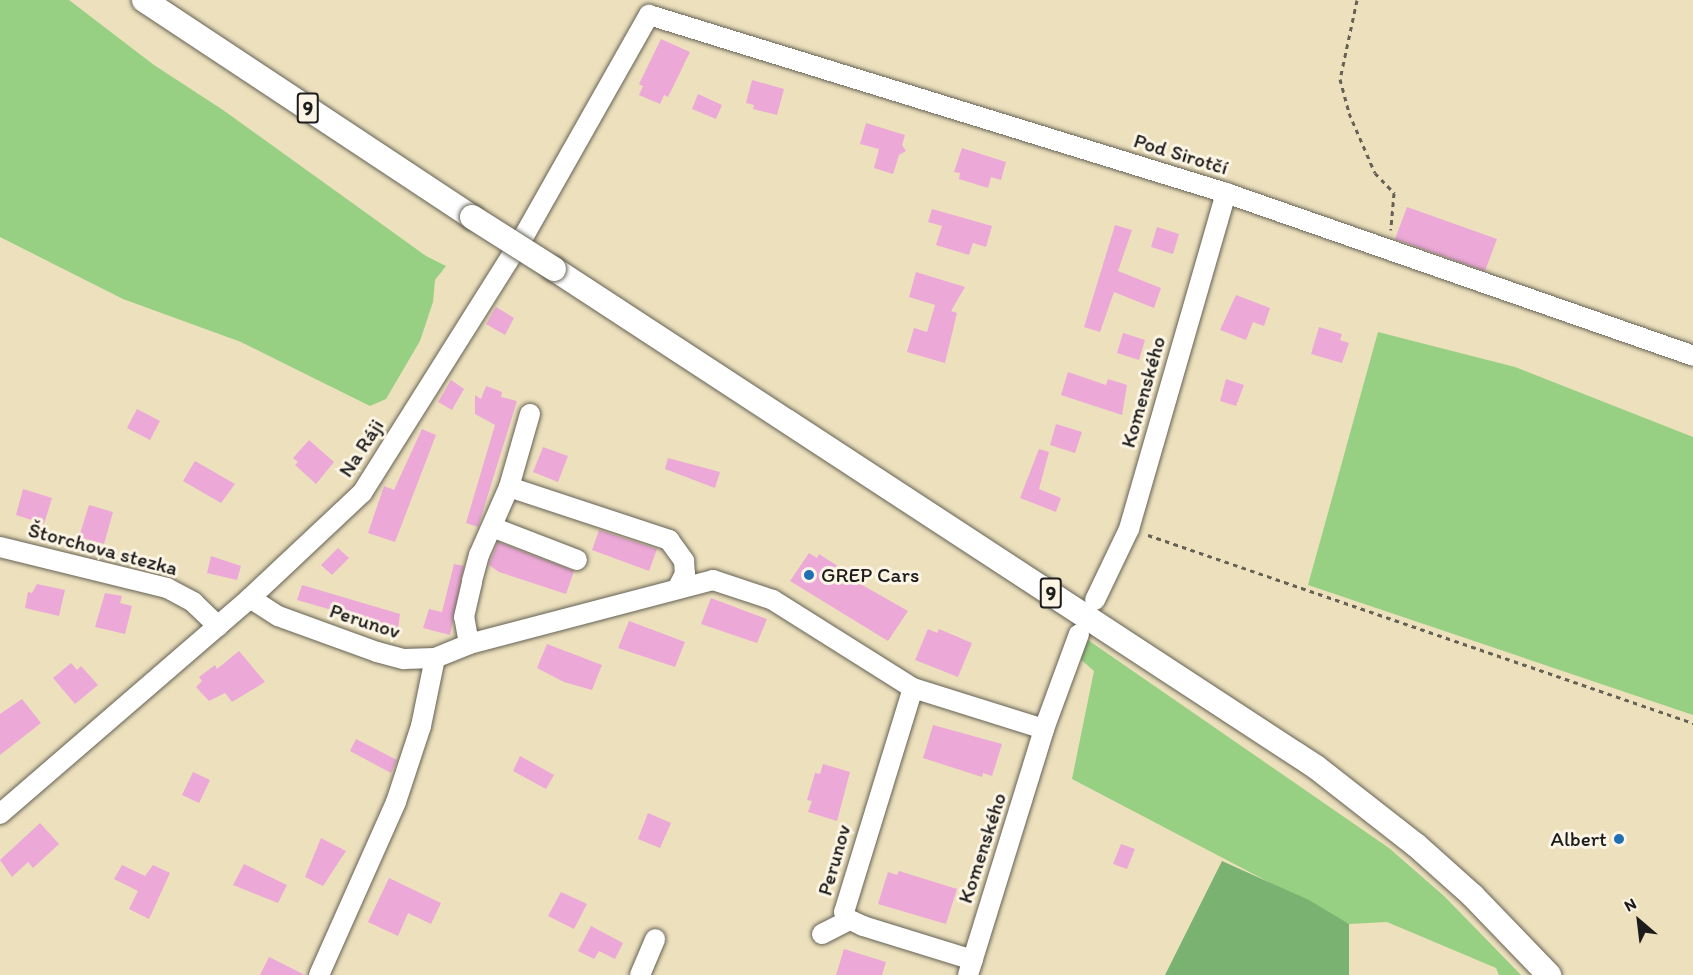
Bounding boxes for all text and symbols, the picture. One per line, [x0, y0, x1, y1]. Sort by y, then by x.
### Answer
road number: 9 [296, 91, 320, 125]
street label: Pod Sirotčí [1131, 128, 1231, 180]
street label: Komenského [1115, 333, 1171, 451]
street label: Na Ráji [333, 414, 389, 482]
street label: Štorchova stezka [25, 517, 181, 581]
place label: GREP Cars [821, 562, 919, 588]
marker: GREP Cars [802, 568, 816, 582]
road number: 9 [1039, 576, 1063, 610]
street label: Perunov [327, 598, 403, 644]
street label: Komenského [952, 790, 1012, 906]
street label: Perunov [812, 822, 856, 898]
place label: Albert [1550, 826, 1607, 852]
marker: Albert [1612, 832, 1626, 846]
north arrow [1609, 891, 1669, 951]
text: N [1621, 894, 1640, 916]

